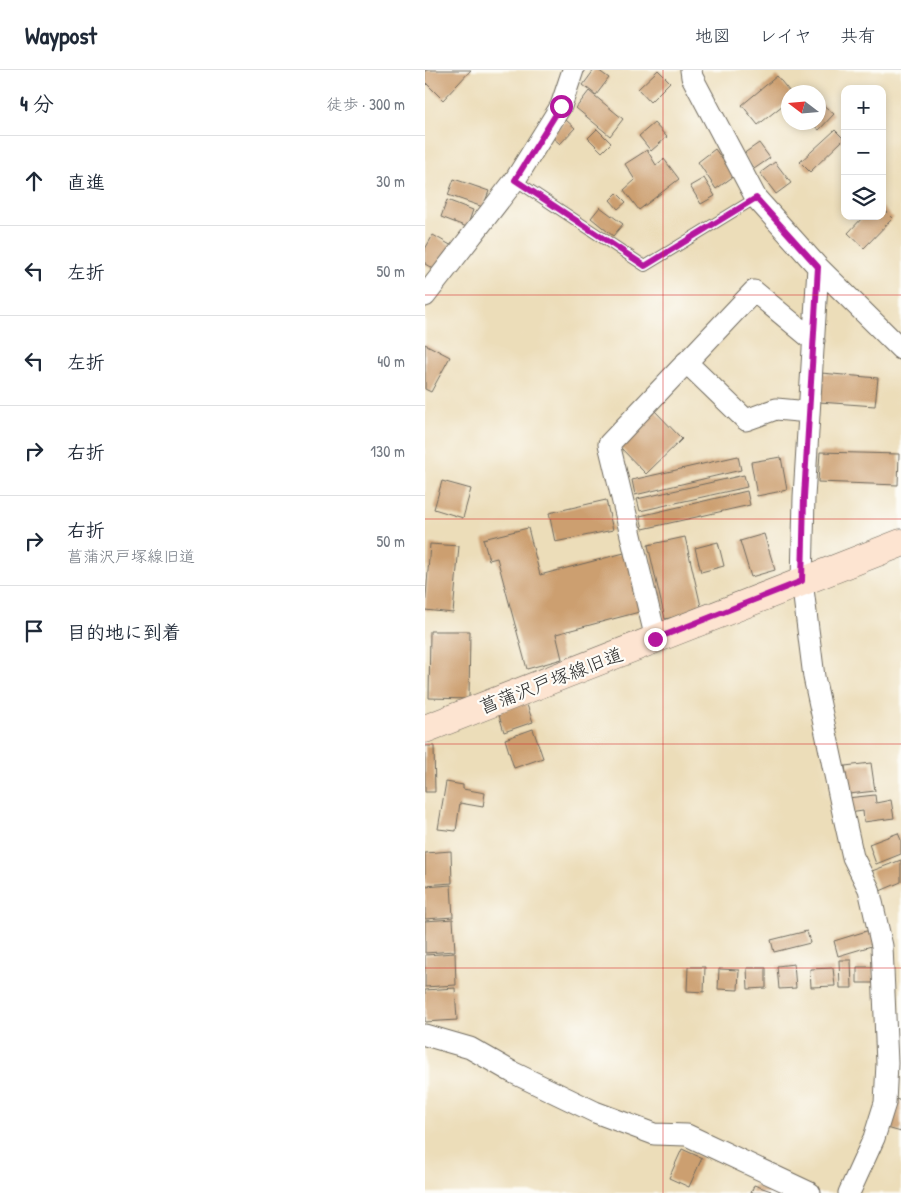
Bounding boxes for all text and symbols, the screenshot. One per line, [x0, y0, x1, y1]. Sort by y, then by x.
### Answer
text: Waypost [25, 19, 97, 51]
text: 地図 [695, 23, 731, 48]
text: レイヤ [759, 23, 812, 48]
text: 共有 [840, 23, 876, 48]
north arrow [781, 85, 826, 130]
map controls [841, 85, 886, 220]
button: + [841, 85, 886, 130]
text: 4 分 [20, 89, 54, 118]
text: 徒歩 · 300 m [326, 93, 405, 115]
route start [550, 95, 573, 118]
button: − [841, 130, 886, 175]
icon: ahead [20, 167, 48, 195]
text: 直進 [67, 169, 105, 195]
text: 30 m [376, 170, 405, 192]
button: layers [841, 175, 886, 220]
icon: left [20, 257, 48, 285]
text: 左折 [67, 259, 105, 285]
text: 50 m [377, 260, 405, 282]
icon: left [20, 347, 48, 375]
text: 左折 [67, 349, 105, 375]
text: 40 m [377, 350, 405, 372]
icon: right [20, 437, 48, 465]
text: 右折 [67, 439, 105, 465]
text: 130 m [370, 440, 405, 462]
text: 右折 [67, 517, 105, 543]
icon: right [20, 527, 48, 555]
text: 50 m [377, 530, 405, 552]
text: 菖蒲沢戸塚線旧道 [67, 545, 195, 567]
icon: arrive [20, 617, 48, 645]
text: 目的地に到着 [67, 619, 181, 645]
route end [644, 628, 667, 651]
street label: 菖蒲沢戸塚線旧道 [475, 641, 627, 719]

